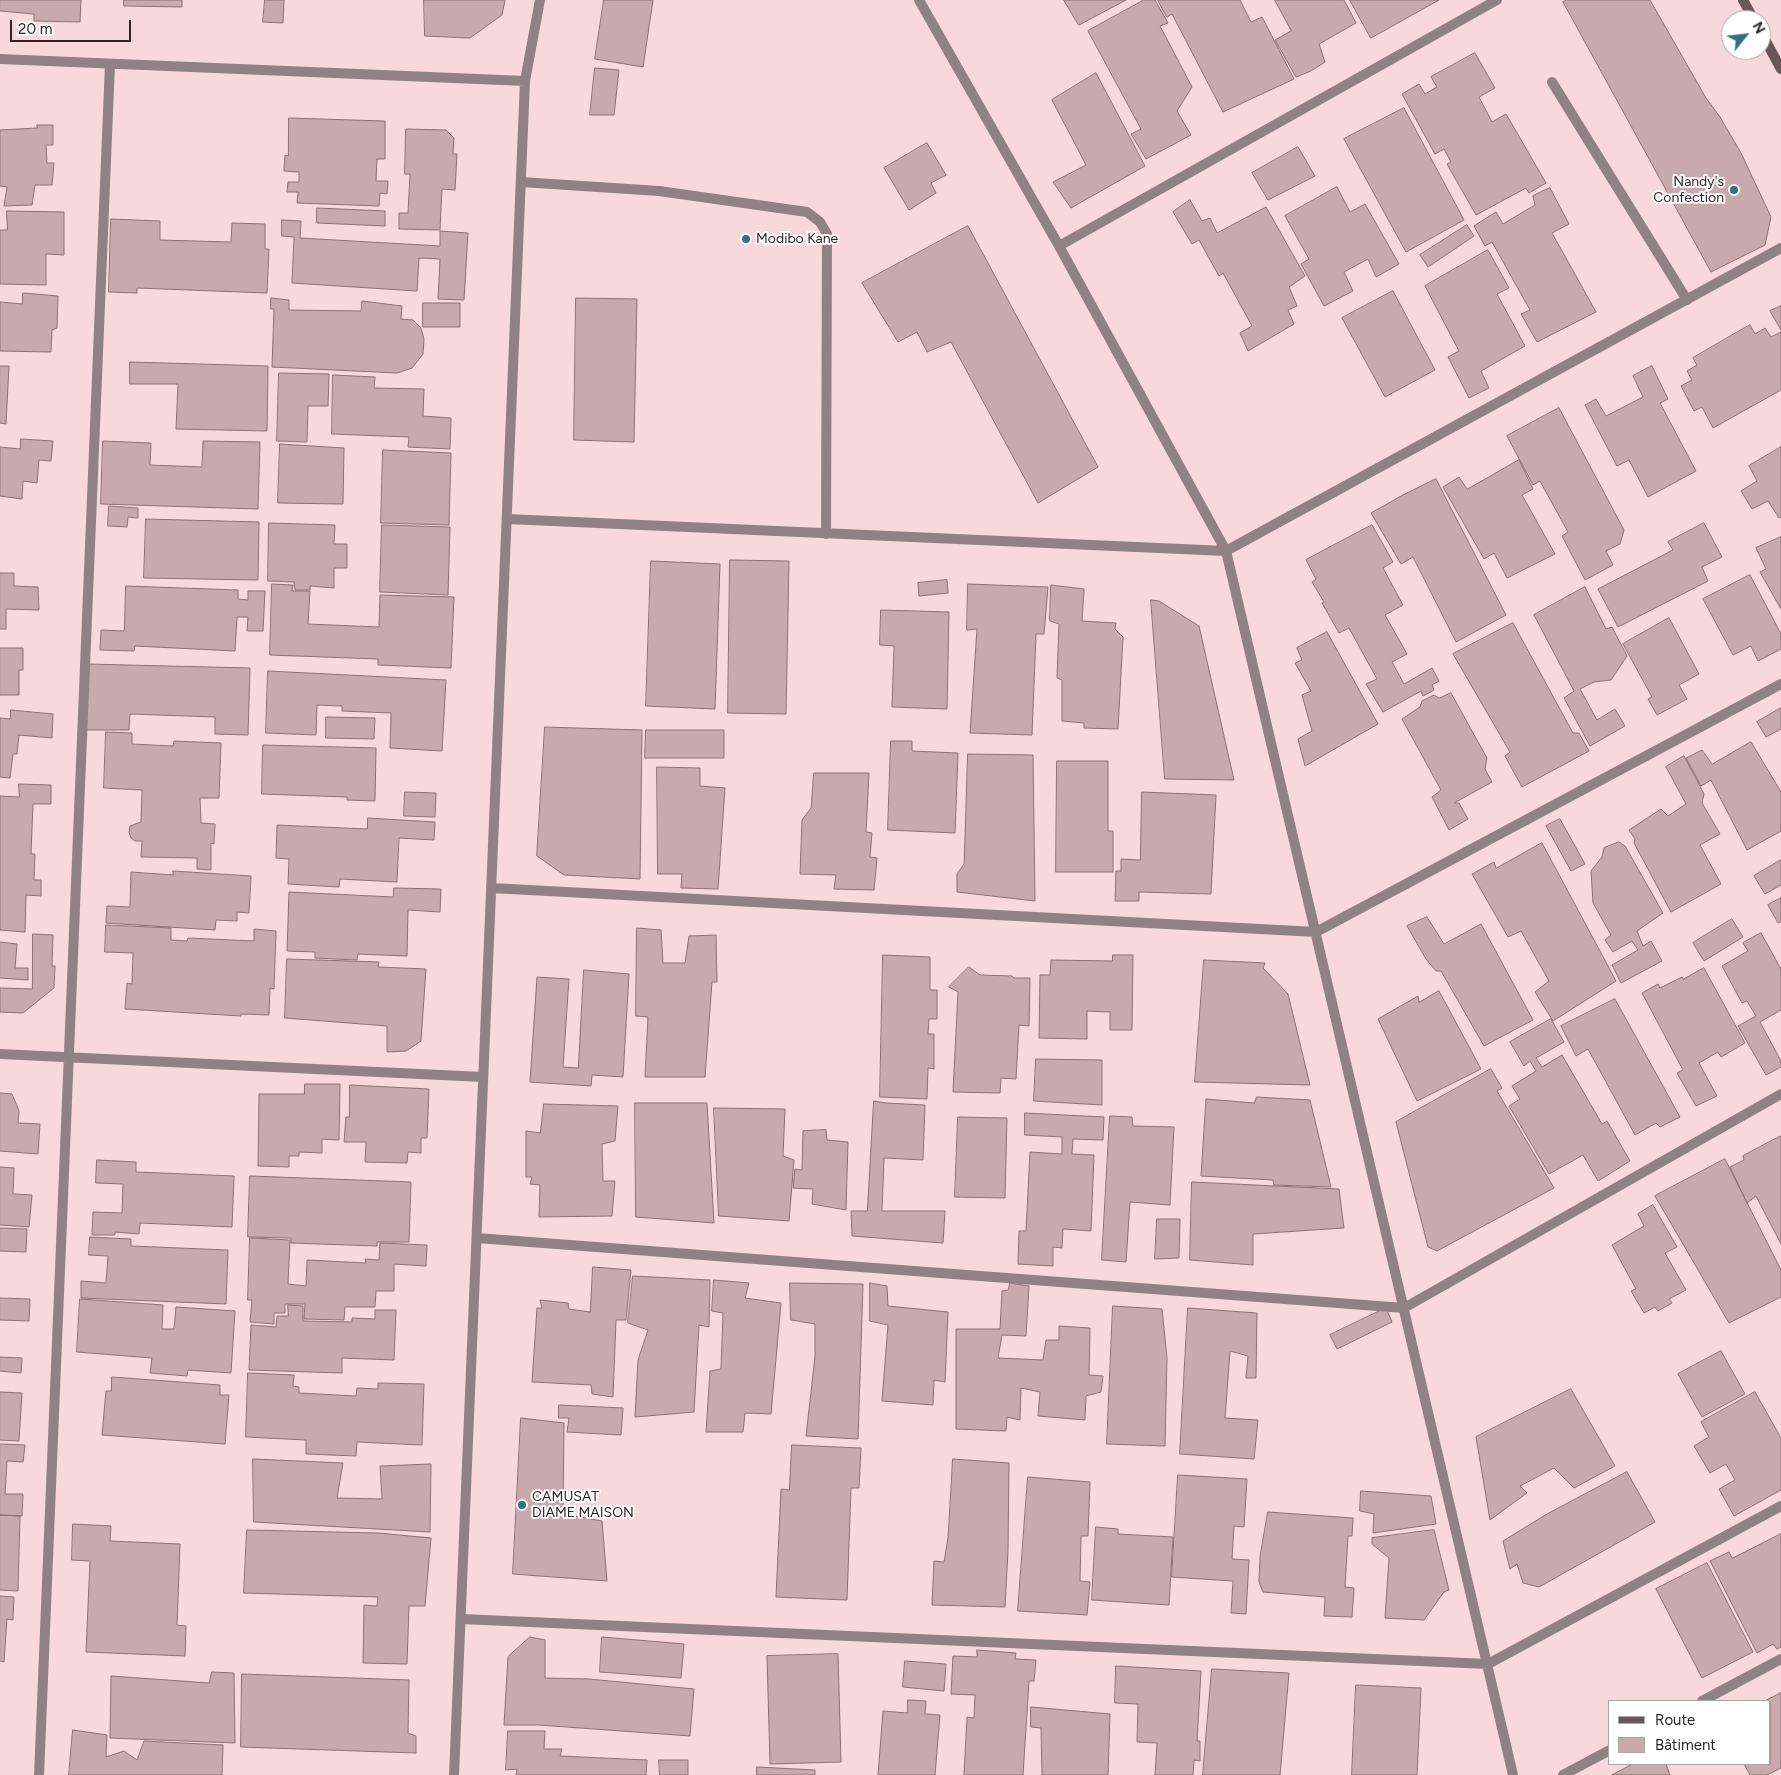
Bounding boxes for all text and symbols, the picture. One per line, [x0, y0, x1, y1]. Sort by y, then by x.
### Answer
scale bar [12, 10, 134, 42]
north arrow [1721, 10, 1771, 60]
text: N [1749, 19, 1769, 37]
text: 20 m [18, 20, 52, 38]
place label: Nandy's Confection [1653, 174, 1724, 206]
marker: Nandy's Confection [1728, 184, 1740, 196]
place label: Modibo Kane [756, 231, 838, 247]
marker: Modibo Kane [740, 233, 752, 245]
place label: CAMUSAT DIAME MAISON [532, 1489, 634, 1521]
marker: CAMUSAT DIAME MAISON [516, 1499, 528, 1511]
legend [1608, 1700, 1771, 1765]
text: Route [1655, 1711, 1695, 1729]
text: Bâtiment [1655, 1736, 1716, 1754]

